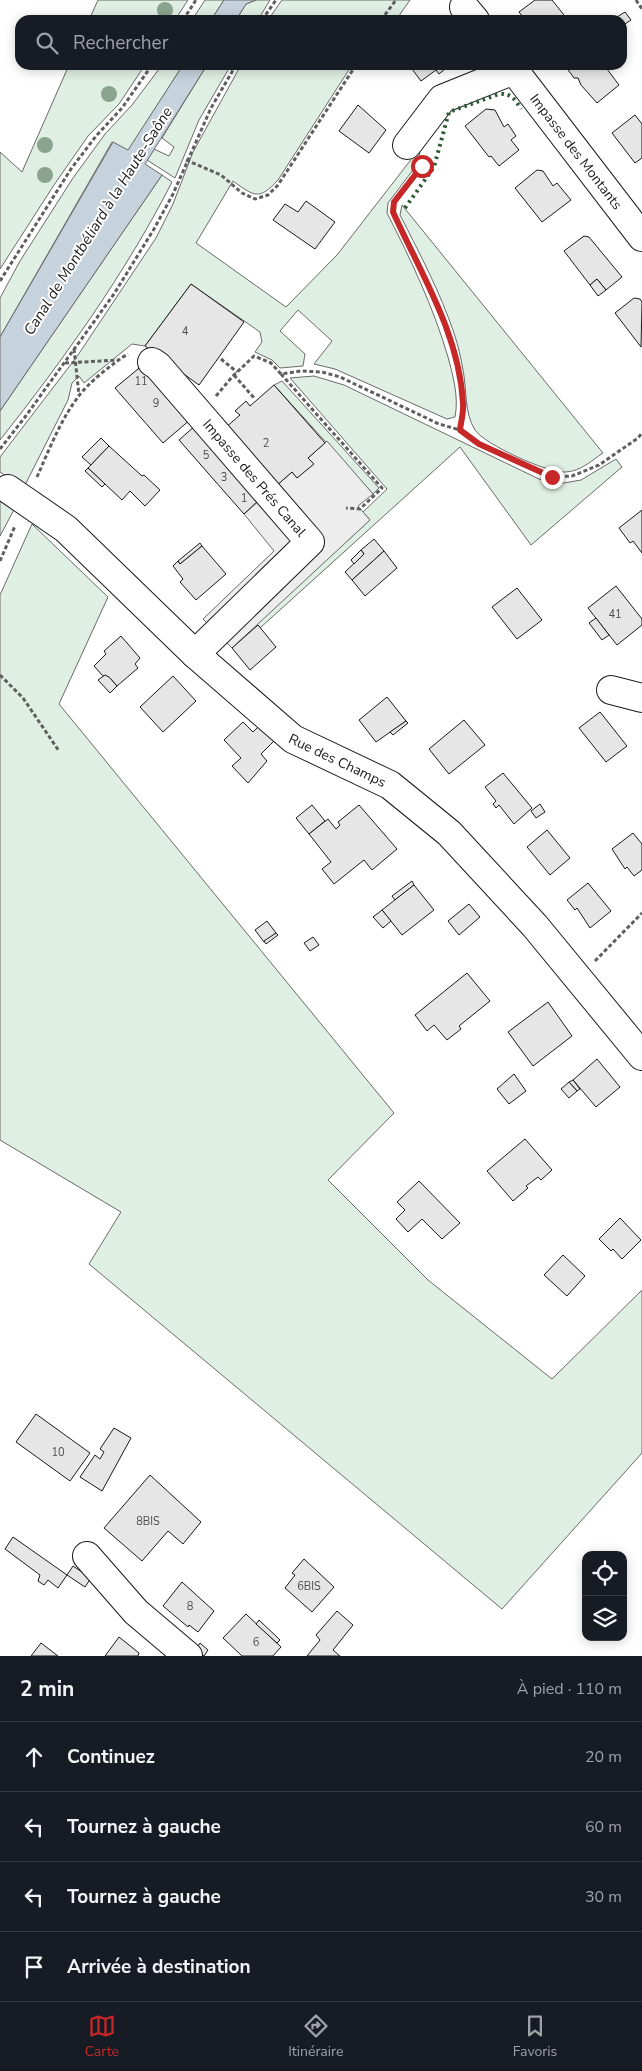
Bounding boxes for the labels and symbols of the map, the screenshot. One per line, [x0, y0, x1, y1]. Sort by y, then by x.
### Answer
street label: Impasse des Montants [526, 90, 627, 214]
water label: Canal de Montbéliard à la Haute-Saône [19, 103, 177, 339]
route start [411, 155, 434, 178]
house number: 4 [182, 324, 189, 339]
house number: 11 [134, 374, 148, 389]
house number: 9 [153, 396, 159, 411]
street label: Impasse des Prés Canal [199, 415, 311, 541]
house number: 2 [263, 436, 269, 451]
house number: 5 [203, 448, 210, 463]
route end [541, 466, 564, 489]
house number: 3 [221, 470, 227, 485]
house number: 1 [241, 491, 247, 506]
house number: 41 [608, 607, 622, 622]
street label: Rue des Champs [286, 729, 390, 791]
house number: 10 [51, 1445, 65, 1460]
house number: 8BIS [136, 1514, 160, 1529]
house number: 6BIS [297, 1579, 321, 1594]
house number: 8 [187, 1599, 194, 1614]
house number: 6 [253, 1635, 260, 1650]

